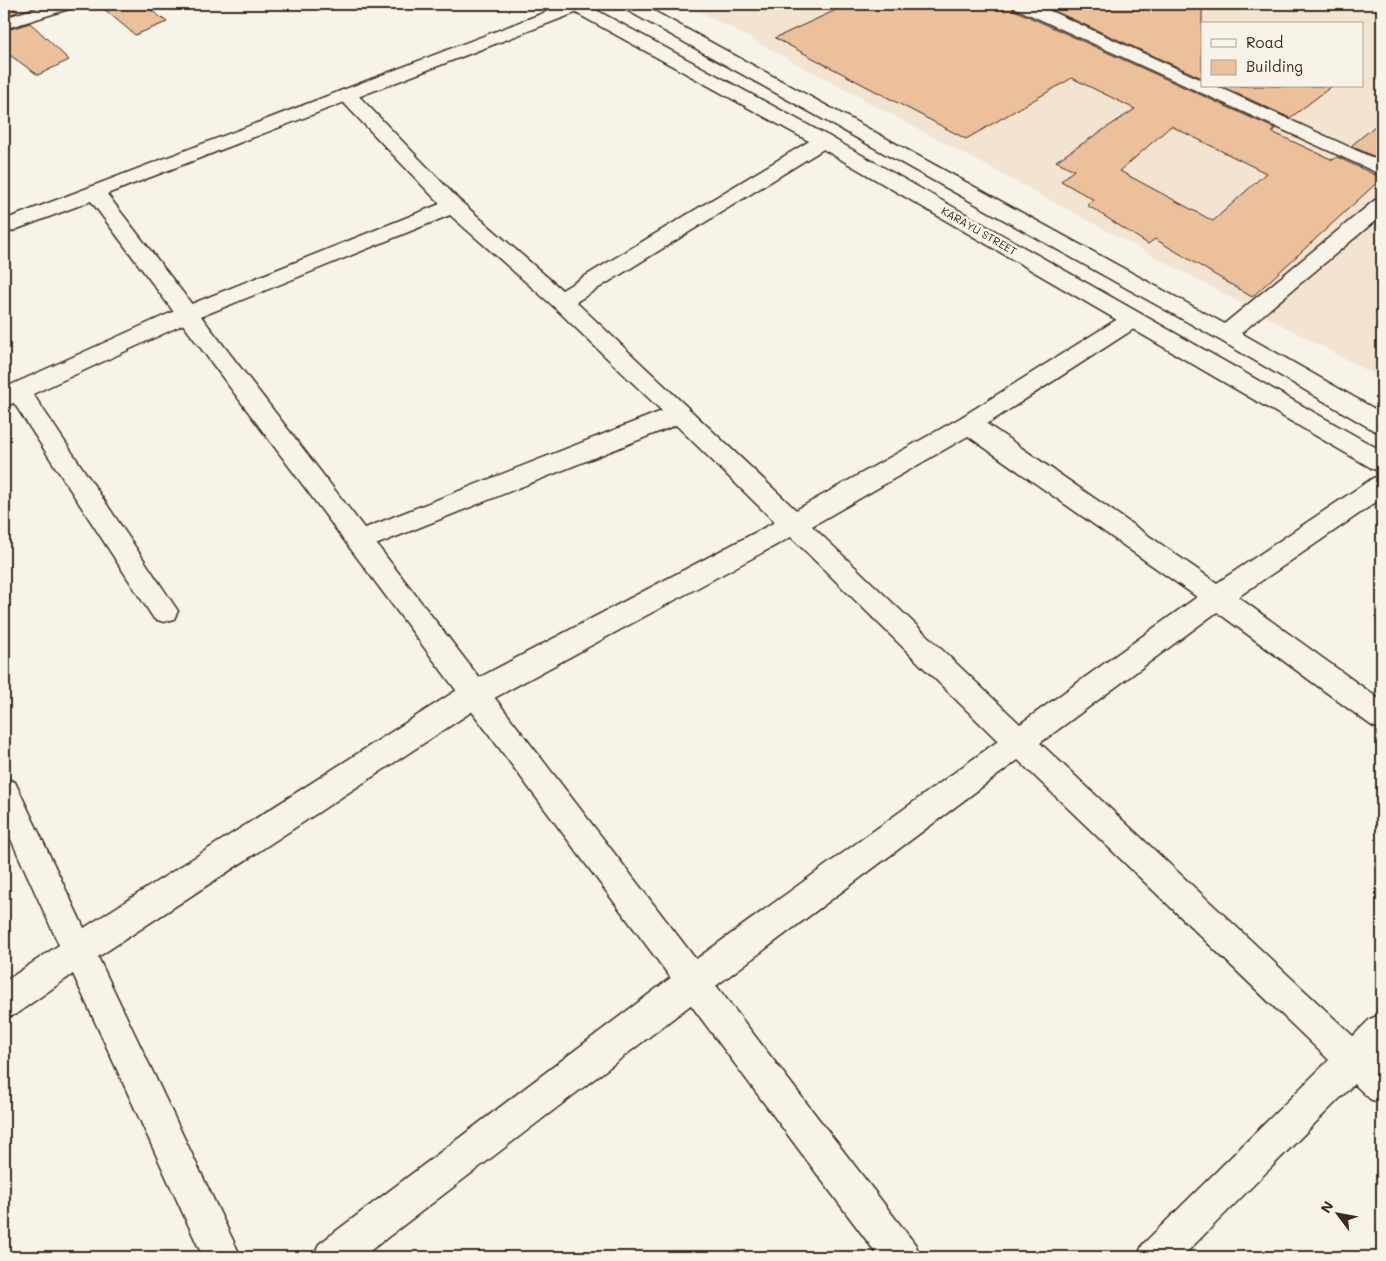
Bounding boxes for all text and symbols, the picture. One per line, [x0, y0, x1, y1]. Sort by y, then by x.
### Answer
legend [1201, 22, 1364, 88]
text: Road [1246, 32, 1283, 52]
text: Building [1246, 56, 1303, 76]
street label: KARAYU STREET [939, 203, 1020, 258]
north arrow [1314, 1188, 1364, 1238]
text: N [1316, 1197, 1337, 1216]

